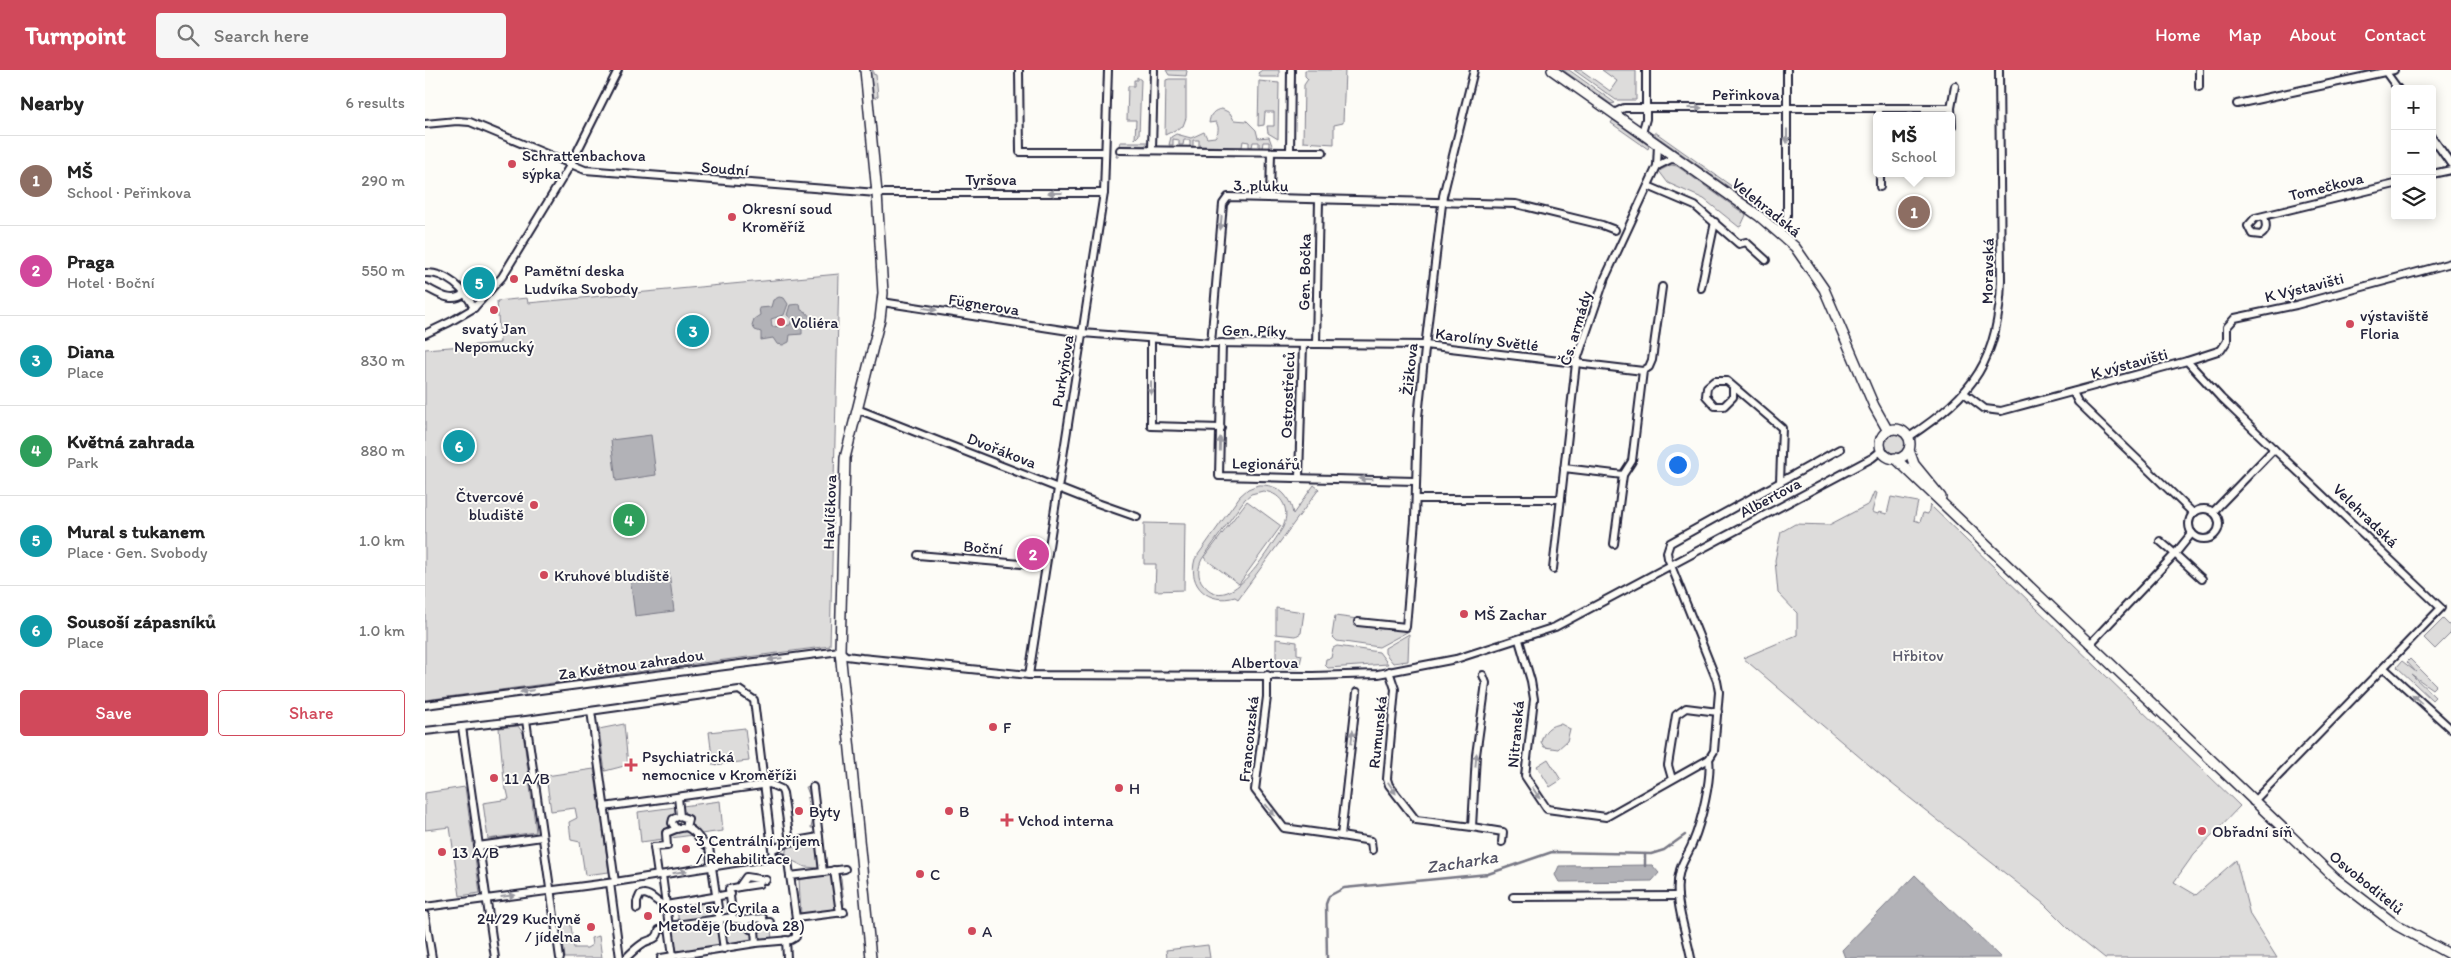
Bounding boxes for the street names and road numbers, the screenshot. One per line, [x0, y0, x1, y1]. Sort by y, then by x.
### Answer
street label: Peřinkova [1712, 85, 1781, 104]
street label: Soudní [701, 157, 749, 180]
street label: Tomečkova [2287, 168, 2366, 205]
street label: Tyršova [965, 170, 1017, 189]
street label: Velehradská [1728, 174, 1806, 242]
street label: 3. pluku [1233, 176, 1289, 195]
street label: Gen. Bočka [1294, 232, 1315, 311]
street label: Moravská [1977, 237, 1998, 304]
street label: K Výstavišti [2263, 268, 2346, 306]
street label: Čs. armády [1555, 288, 1596, 368]
street label: Fügnerova [947, 290, 1021, 320]
street label: Gen. Píky [1222, 320, 1287, 341]
street label: Karolíny Světlé [1434, 324, 1540, 355]
street label: Purkyňova [1047, 333, 1078, 409]
street label: Žižkova [1397, 341, 1422, 396]
street label: K výstavišti [2089, 344, 2170, 383]
street label: Ostrostřelců [1276, 351, 1299, 439]
street label: Dvořákova [964, 429, 1040, 473]
street label: Legionářů [1232, 453, 1300, 474]
street label: Albertova [1736, 473, 1805, 522]
street label: Havlíčkova [819, 474, 840, 550]
street label: Velehradská [2329, 479, 2403, 552]
street label: Boční [963, 536, 1003, 559]
street label: Za Květnou zahradou [557, 645, 705, 684]
street label: Albertova [1232, 653, 1299, 672]
street label: Francouzská [1235, 694, 1263, 783]
street label: Rumunská [1364, 694, 1391, 769]
street label: Nitranská [1503, 699, 1528, 769]
street label: Osvoboditelů [2325, 846, 2408, 918]

